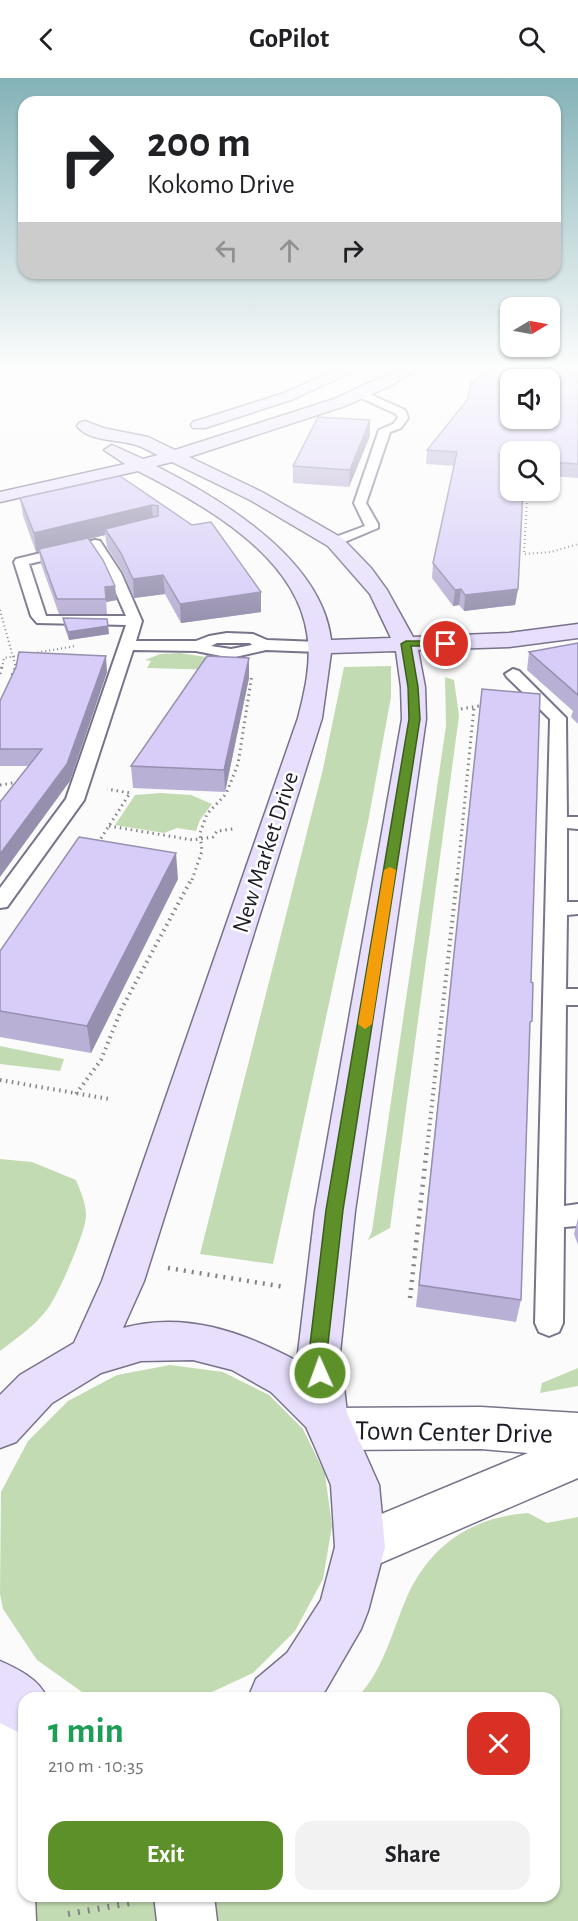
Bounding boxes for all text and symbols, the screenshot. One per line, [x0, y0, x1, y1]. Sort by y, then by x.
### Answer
icon: back [30, 23, 63, 56]
icon: search [515, 23, 548, 56]
text: GoPilot [249, 25, 329, 52]
icon: right [48, 120, 126, 198]
text: 200 m [147, 122, 251, 164]
text: Kokomo Drive [147, 171, 295, 198]
icon: left [210, 234, 243, 267]
icon: ahead [273, 234, 306, 267]
icon: right [336, 234, 369, 267]
north arrow [500, 297, 560, 357]
map controls [500, 297, 560, 501]
button: sound [500, 369, 560, 429]
button: search [500, 441, 560, 501]
pin [420, 618, 471, 669]
icon: arrive [429, 627, 462, 660]
street label: New Market Drive [229, 769, 303, 936]
position arrow [288, 1341, 352, 1405]
street label: Town Center Drive [355, 1417, 553, 1449]
button: close [467, 1712, 530, 1775]
text: 1 min [48, 1713, 124, 1749]
text: 210 m · 10:35 [48, 1756, 144, 1776]
button: Exit [48, 1821, 283, 1890]
button: Share [295, 1821, 530, 1890]

